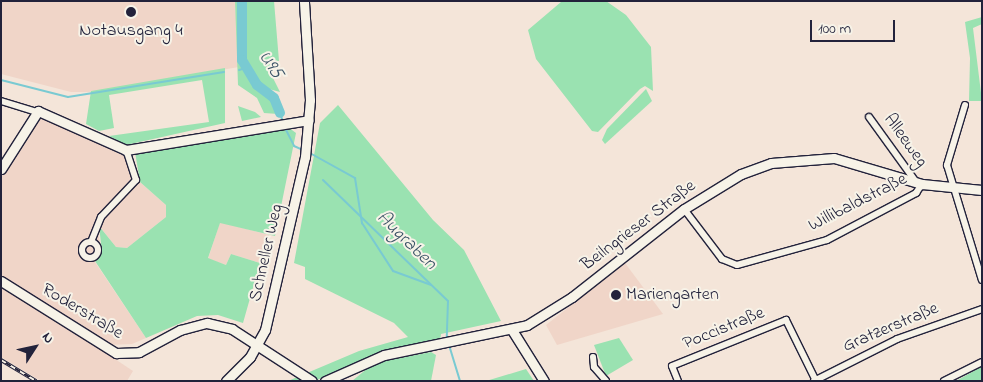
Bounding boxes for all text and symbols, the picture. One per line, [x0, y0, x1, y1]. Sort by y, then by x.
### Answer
marker: Notausgang 4 [125, 6, 137, 18]
scale bar [813, 10, 898, 42]
text: 100 m [818, 18, 851, 40]
place label: Notausgang 4 [79, 20, 183, 42]
water label: U95 [253, 47, 287, 83]
street label: Alleeweg [878, 110, 932, 172]
street label: Willibaldstraße [805, 169, 911, 237]
street label: Beilngrieser Straße [577, 176, 701, 276]
street label: Schneller Weg [245, 202, 289, 304]
water label: Augraben [371, 207, 441, 275]
street label: Roderstraße [37, 279, 127, 345]
place label: Mariengarten [626, 284, 719, 306]
marker: Mariengarten [610, 289, 622, 301]
street label: Gratzerstraße [840, 298, 942, 358]
street label: Poccistraße [680, 303, 768, 355]
north arrow [10, 322, 60, 372]
text: N [36, 328, 59, 348]

